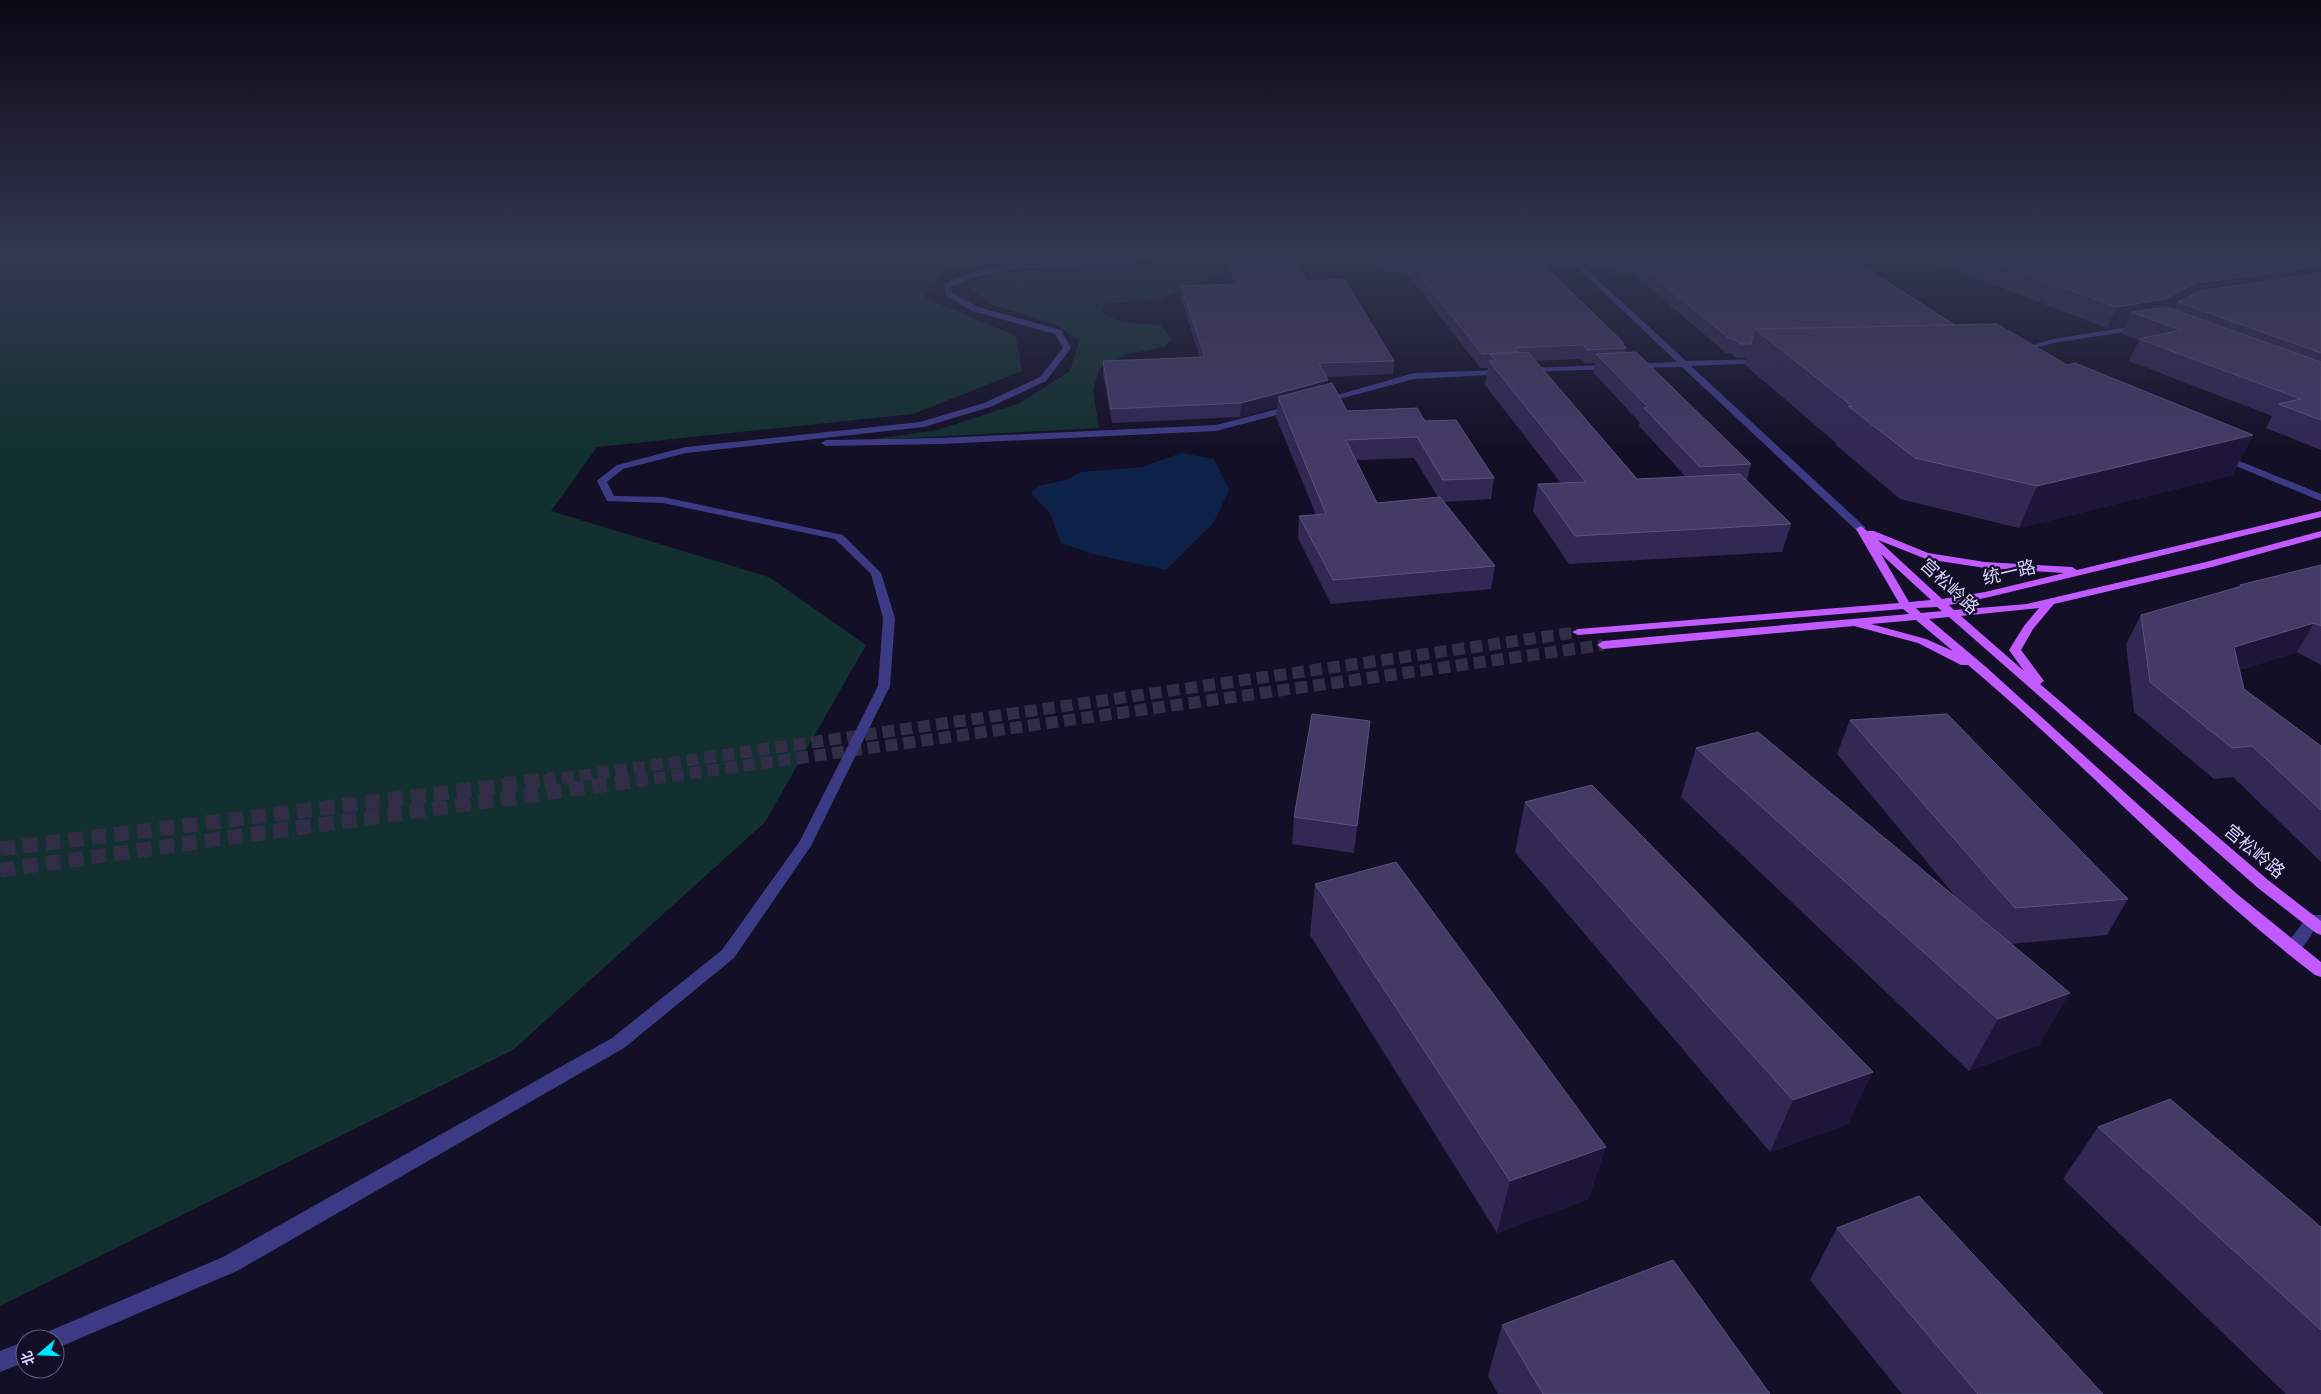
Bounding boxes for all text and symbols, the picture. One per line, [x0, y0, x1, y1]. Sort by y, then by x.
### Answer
street label: 宫松岭路 [1916, 553, 1984, 619]
street label: 统一路 [1980, 555, 2038, 589]
street label: 宫松岭路 [2220, 819, 2290, 883]
north arrow [15, 1329, 65, 1379]
text: 北 [17, 1349, 38, 1368]

